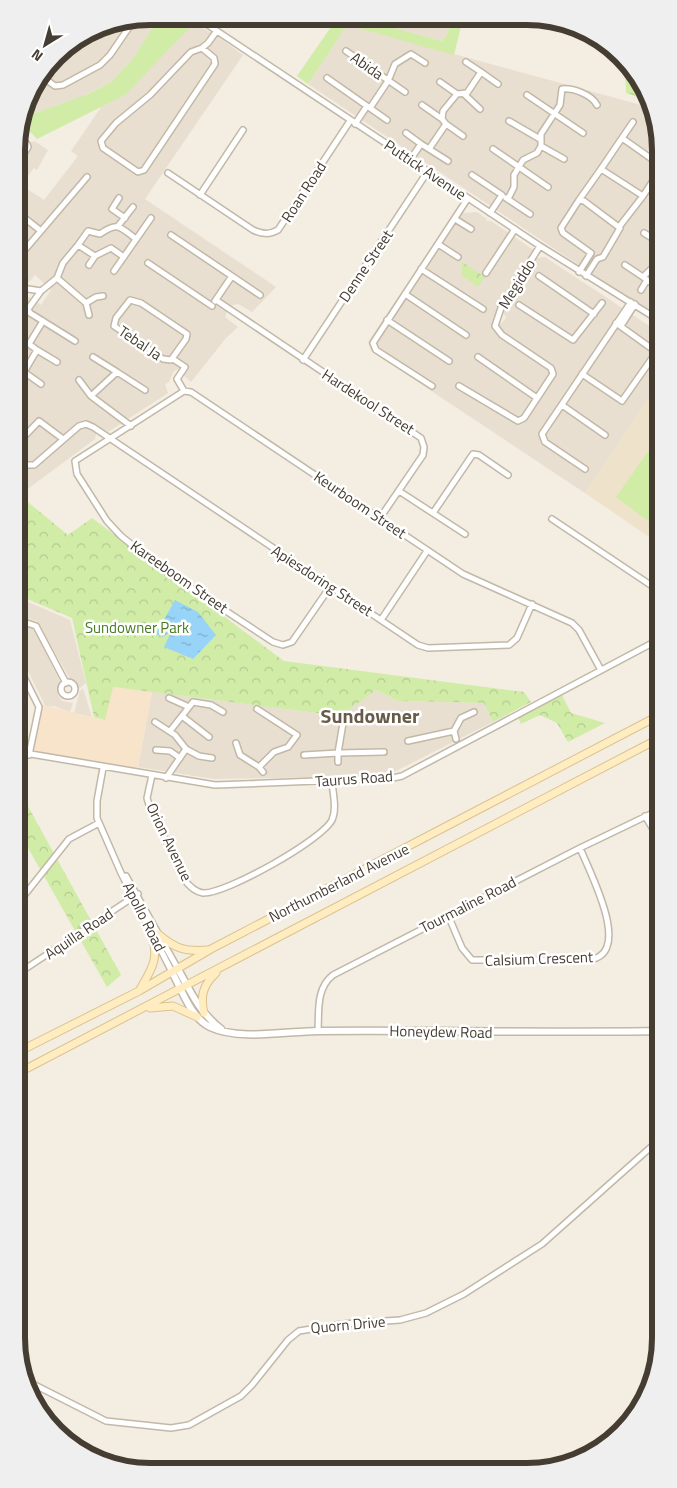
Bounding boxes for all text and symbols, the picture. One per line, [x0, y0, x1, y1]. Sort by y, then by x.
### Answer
north arrow [20, 20, 70, 70]
text: N [27, 44, 47, 67]
street label: Abida [346, 46, 389, 85]
street label: Puttick Avenue [380, 134, 471, 206]
street label: Roan Road [275, 157, 332, 227]
street label: Denne Street [333, 224, 399, 307]
street label: Megiddo [492, 254, 541, 313]
street label: Tebal Ja [114, 320, 167, 366]
street label: Hardekool Street [317, 363, 420, 441]
street label: Keurboom Street [309, 465, 412, 545]
street label: Kareeboom Street [126, 534, 233, 619]
street label: Apiesdoring Street [267, 539, 378, 622]
park label: Sundowner Park [85, 616, 189, 639]
district label: Sundowner [321, 700, 420, 731]
street label: Taurus Road [314, 764, 394, 793]
street label: Orion Avenue [141, 799, 198, 885]
street label: Northumberland Avenue [265, 837, 413, 928]
street label: Tourmaline Road [415, 870, 520, 939]
street label: Apollo Road [117, 878, 172, 956]
street label: Aquilla Road [40, 902, 118, 965]
street label: Calsium Crescent [485, 945, 594, 972]
street label: Honeydew Road [389, 1019, 493, 1044]
street label: Quorn Drive [310, 1310, 386, 1339]

